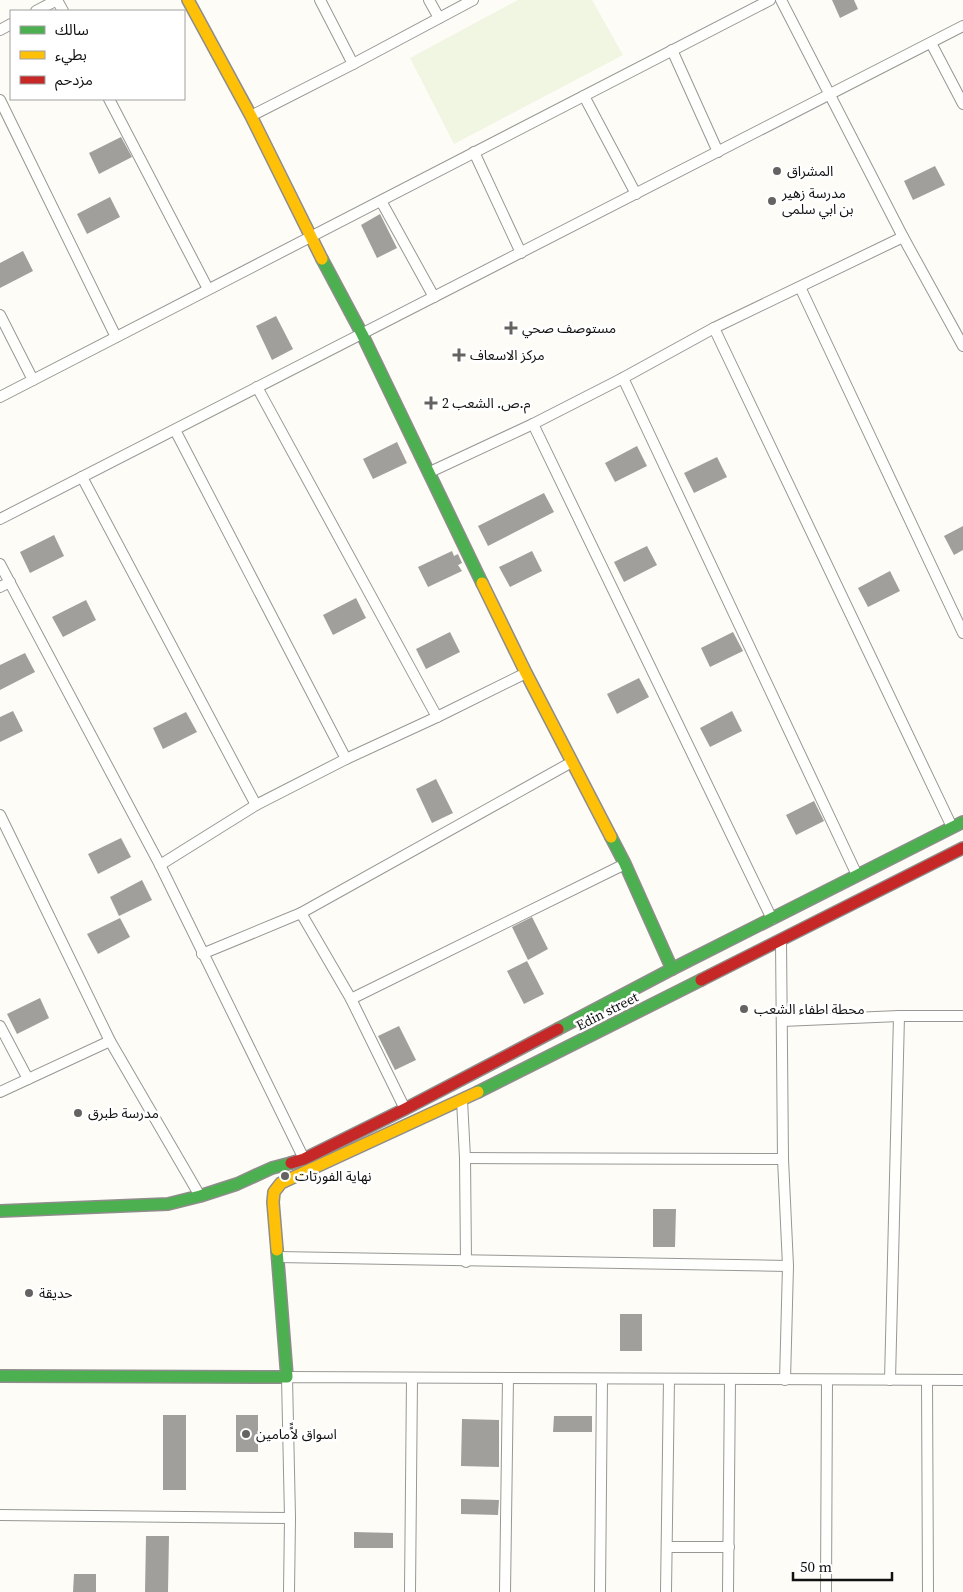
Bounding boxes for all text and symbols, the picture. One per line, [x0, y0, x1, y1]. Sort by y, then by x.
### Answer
legend [10, 10, 185, 100]
text: سالك [55, 19, 89, 40]
text: بطيء [55, 44, 87, 66]
text: مزدحم [55, 69, 93, 91]
place label: المشراق [787, 161, 833, 181]
marker: المشراق [771, 165, 783, 177]
place label: مدرسة زهير بن ابي سلمى [781, 183, 854, 220]
marker: مدرسة زهير بن ابي سلمى [766, 195, 778, 207]
place label: مستوصف صحي [522, 318, 616, 339]
marker: مستوصف صحي [504, 321, 518, 335]
place label: مركز الاسعاف [470, 345, 545, 365]
marker: مركز الاسعاف [452, 348, 466, 362]
place label: م.ص. الشعب 2 [442, 393, 531, 414]
marker: م.ص. الشعب 2 [424, 396, 438, 410]
street label: Edin street [572, 987, 642, 1035]
place label: محطة اطفاء الشعب [754, 999, 865, 1019]
marker: محطة اطفاء الشعب [738, 1003, 750, 1015]
place label: مدرسة طبرق [88, 1103, 159, 1123]
marker: مدرسة طبرق [72, 1107, 84, 1119]
place label: نهاية الفورتات [295, 1166, 372, 1186]
marker: نهاية الفورتات [279, 1170, 291, 1182]
place label: حديقة [39, 1283, 73, 1303]
marker: حديقة [23, 1287, 35, 1299]
place label: اسواق لاًًمامين [256, 1422, 337, 1444]
marker: اسواق لاًًمامين [240, 1428, 252, 1440]
scale bar [793, 1550, 892, 1582]
text: 50 m [800, 1556, 832, 1577]

